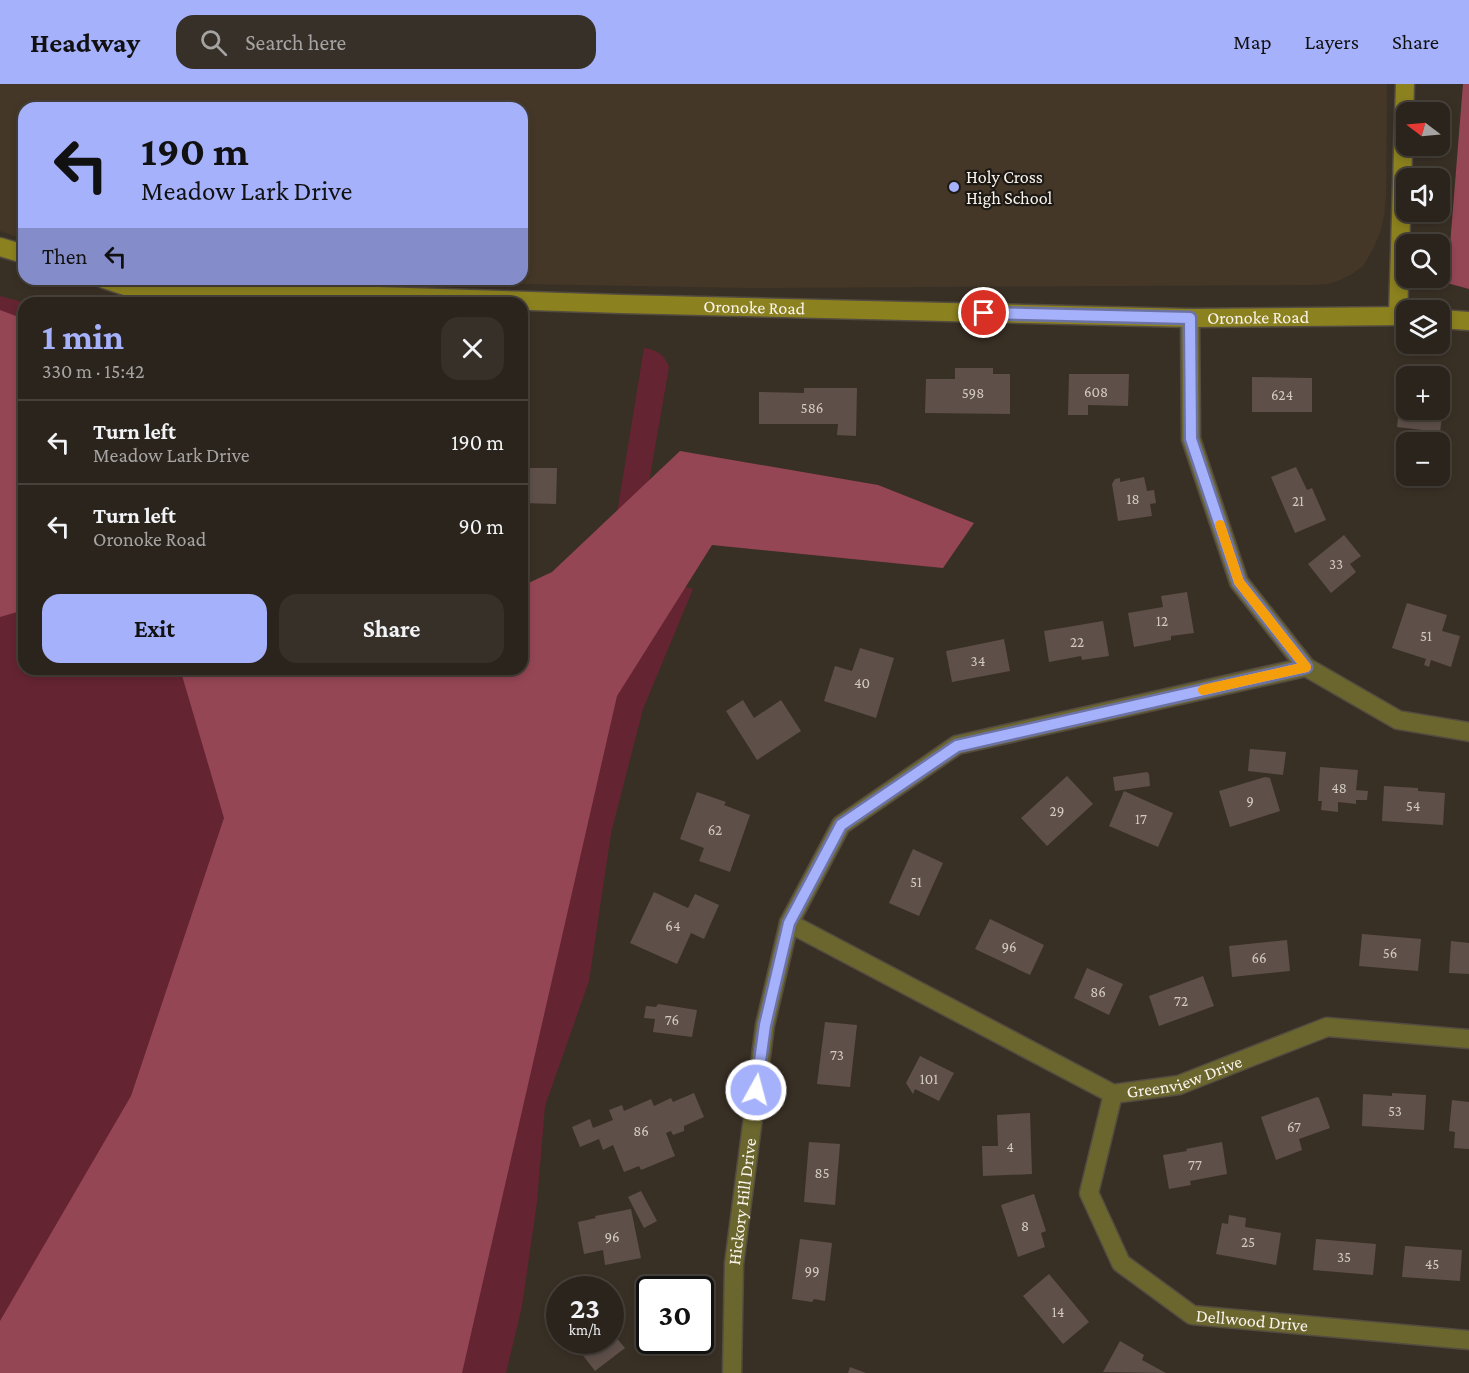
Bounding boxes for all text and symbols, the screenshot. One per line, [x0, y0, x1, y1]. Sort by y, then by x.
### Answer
search box [176, 15, 596, 69]
icon: search [197, 26, 230, 59]
text: Headway [30, 27, 140, 58]
text: Search here [245, 30, 346, 55]
text: Map [1233, 30, 1272, 54]
text: Layers [1305, 30, 1359, 54]
text: Share [1392, 30, 1439, 54]
north arrow [1396, 102, 1450, 156]
map controls [1396, 102, 1450, 486]
icon: left [42, 126, 120, 204]
text: 190 m [141, 127, 249, 174]
place label: Holy Cross High School [966, 167, 1053, 208]
button: sound [1396, 168, 1450, 222]
text: Meadow Lark Drive [141, 176, 352, 206]
marker: Holy Cross High School [947, 180, 961, 194]
button: search [1396, 234, 1450, 288]
icon: left [99, 240, 132, 273]
text: Then [42, 244, 87, 269]
pin [958, 287, 1009, 338]
street label: Oronoke Road [703, 296, 806, 319]
icon: arrive [967, 296, 1000, 329]
button: layers [1396, 300, 1450, 354]
street label: Oronoke Road [1207, 307, 1310, 328]
text: 1 min [42, 317, 124, 357]
button: close [441, 317, 504, 380]
text: 330 m · 15:42 [42, 360, 145, 382]
button: + [1396, 366, 1450, 420]
house number: 608 [1084, 384, 1108, 400]
house number: 598 [962, 385, 984, 401]
house number: 624 [1271, 387, 1293, 403]
house number: 586 [801, 400, 823, 416]
text: Turn left [93, 419, 176, 444]
icon: left [42, 426, 75, 459]
text: 190 m [451, 430, 504, 455]
button: − [1396, 432, 1450, 486]
text: Meadow Lark Drive [93, 444, 250, 466]
house number: 18 [1126, 491, 1140, 507]
house number: 21 [1292, 493, 1304, 509]
text: Turn left [93, 503, 176, 528]
icon: left [42, 510, 75, 543]
text: 90 m [459, 514, 504, 539]
text: Oronoke Road [93, 528, 206, 550]
house number: 33 [1329, 556, 1343, 572]
button: Exit [42, 594, 267, 663]
button: Share [279, 594, 504, 663]
house number: 12 [1156, 613, 1168, 629]
house number: 51 [1420, 628, 1432, 644]
house number: 22 [1070, 634, 1084, 650]
house number: 34 [971, 653, 985, 669]
house number: 40 [854, 675, 870, 691]
house number: 48 [1331, 780, 1347, 796]
house number: 9 [1246, 793, 1254, 809]
house number: 54 [1406, 798, 1420, 814]
house number: 29 [1050, 803, 1064, 819]
house number: 17 [1135, 811, 1147, 827]
house number: 62 [708, 822, 722, 838]
house number: 51 [910, 874, 922, 890]
house number: 64 [665, 918, 681, 934]
house number: 96 [1001, 939, 1017, 955]
house number: 56 [1383, 945, 1397, 961]
house number: 66 [1251, 950, 1267, 966]
house number: 86 [1090, 984, 1106, 1000]
house number: 72 [1174, 993, 1188, 1009]
house number: 76 [665, 1012, 679, 1028]
house number: 73 [830, 1047, 844, 1063]
street label: Greenview Drive [1125, 1051, 1245, 1102]
position arrow [724, 1058, 788, 1122]
house number: 101 [920, 1071, 938, 1087]
house number: 53 [1388, 1103, 1402, 1119]
house number: 67 [1287, 1119, 1301, 1135]
house number: 86 [633, 1123, 649, 1139]
street label: Hickory Hill Drive [724, 1137, 760, 1266]
house number: 4 [1006, 1139, 1014, 1155]
house number: 77 [1188, 1157, 1202, 1173]
house number: 85 [815, 1165, 829, 1181]
house number: 8 [1021, 1218, 1029, 1234]
house number: 96 [604, 1229, 620, 1245]
house number: 25 [1241, 1234, 1255, 1250]
house number: 35 [1337, 1249, 1351, 1265]
house number: 45 [1425, 1256, 1439, 1272]
house number: 99 [804, 1263, 820, 1279]
speed limit sign: 30 [636, 1276, 714, 1354]
text: 23 [570, 1291, 600, 1324]
house number: 14 [1052, 1304, 1064, 1320]
street label: Dellwood Drive [1195, 1305, 1309, 1335]
text: km/h [569, 1322, 601, 1338]

